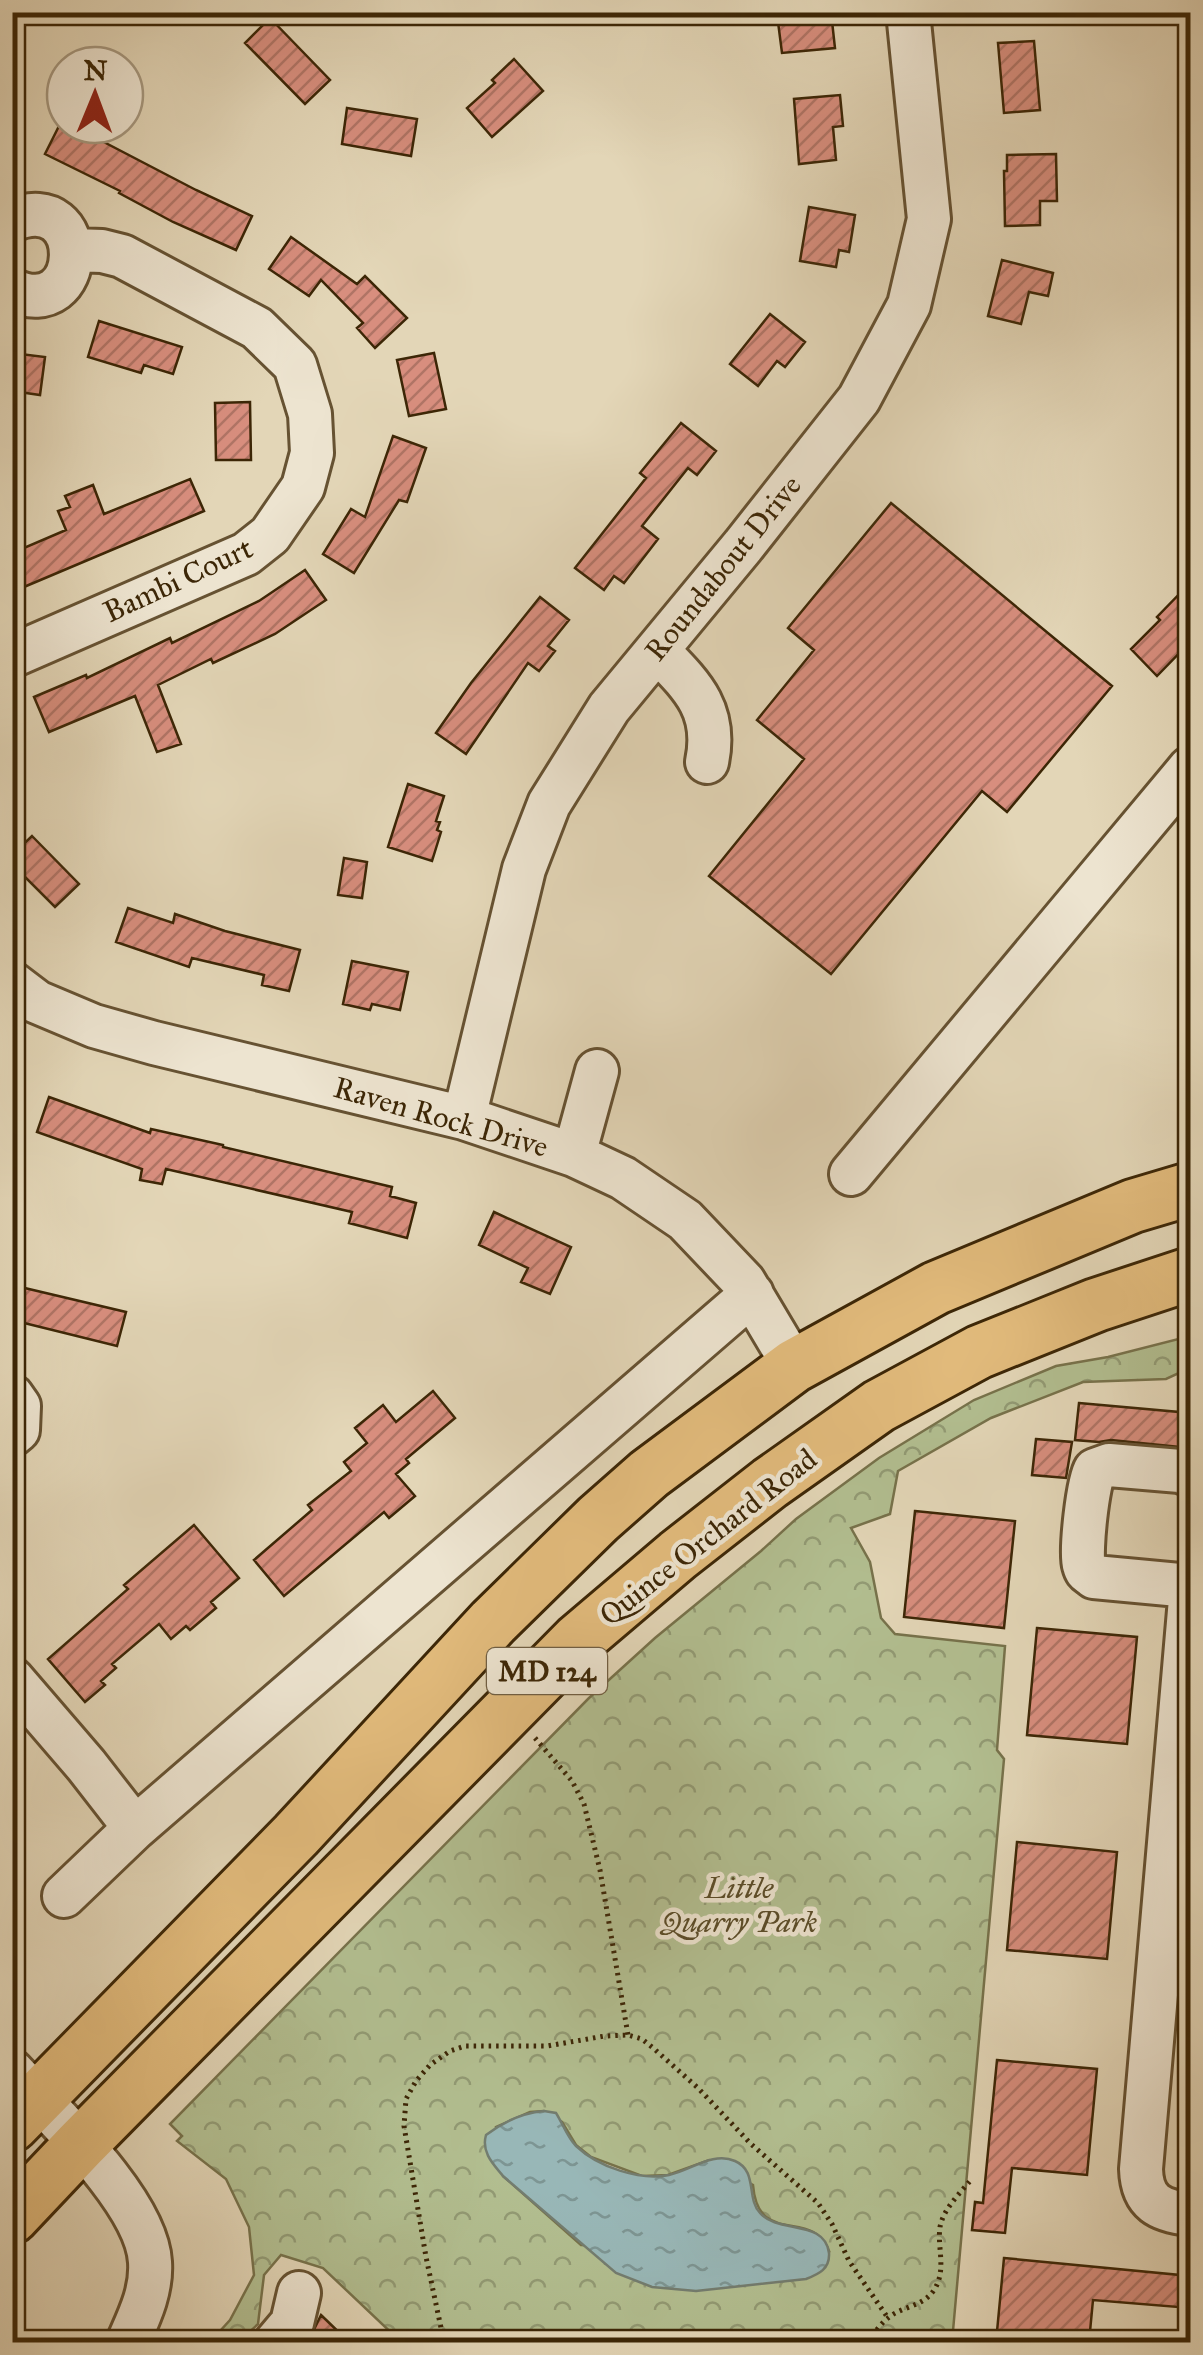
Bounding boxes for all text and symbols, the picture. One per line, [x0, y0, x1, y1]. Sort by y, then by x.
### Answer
north arrow [45, 45, 145, 145]
text: N [83, 53, 108, 88]
street label: Roundabout Drive [637, 468, 809, 668]
street label: Bambi Court [98, 530, 259, 630]
street label: Raven Rock Drive [330, 1069, 552, 1165]
street label: Quince Orchard Road [592, 1441, 824, 1633]
road number: MD 124 [487, 1648, 607, 1694]
park label: Little Quarry Park [659, 1870, 817, 1940]

